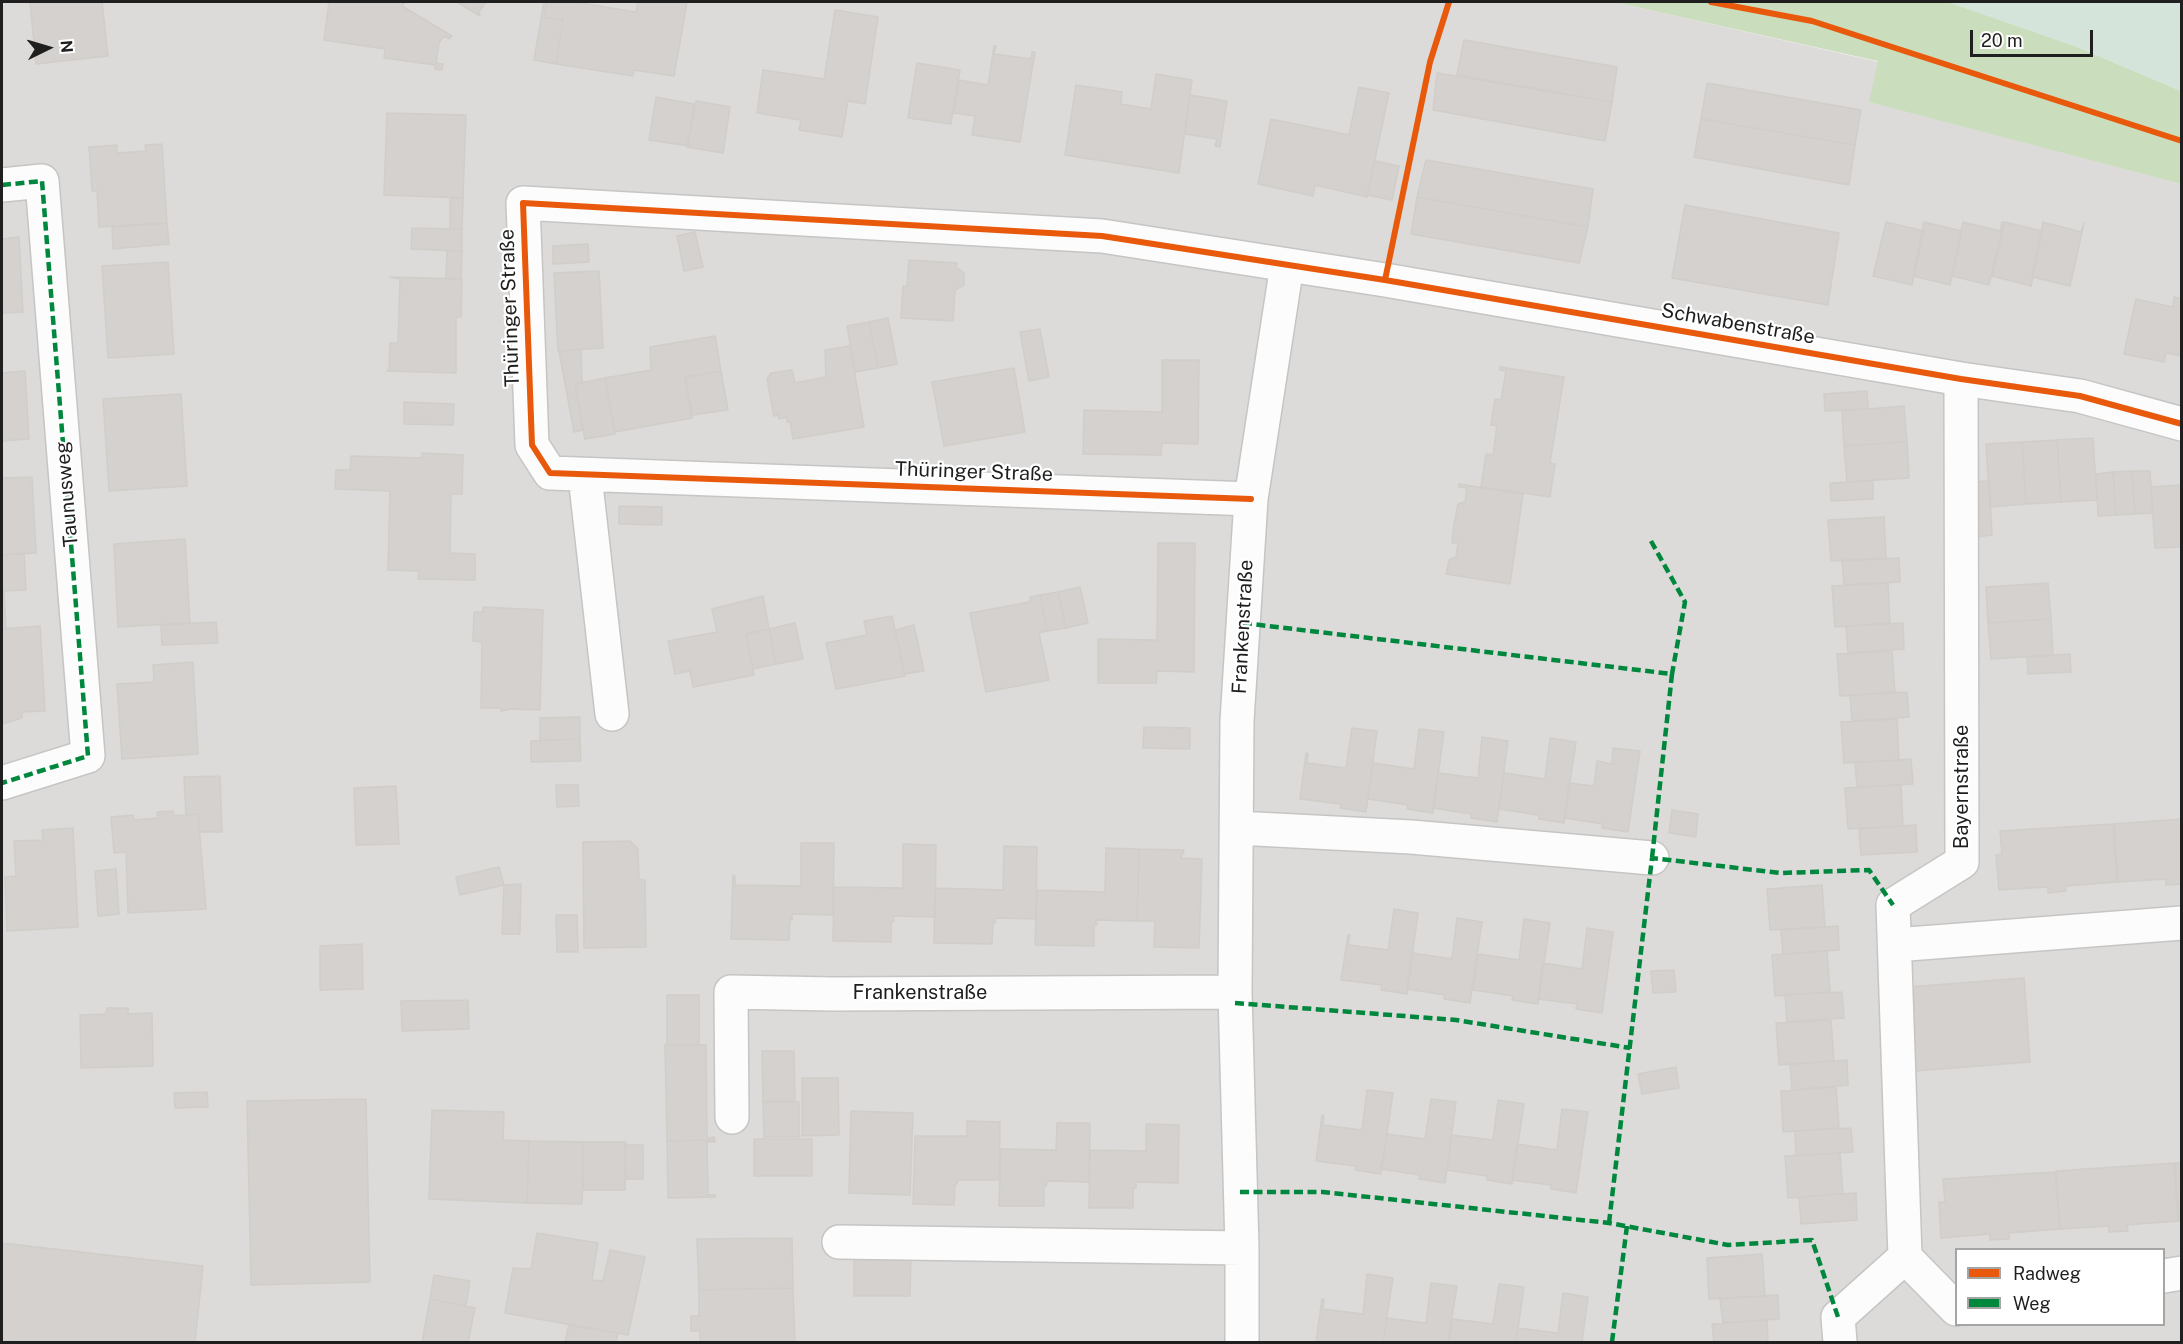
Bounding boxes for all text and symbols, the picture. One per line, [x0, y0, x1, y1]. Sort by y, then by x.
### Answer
north arrow [18, 18, 78, 78]
scale bar [1973, 18, 2096, 56]
text: 20 m [1981, 30, 2023, 51]
text: N [56, 39, 76, 53]
street label: Thüringer Straße [495, 229, 525, 387]
street label: Schwabenstraße [1659, 299, 1817, 349]
street label: Taunusweg [50, 440, 84, 548]
street label: Thüringer Straße [895, 457, 1053, 487]
street label: Frankenstraße [1227, 559, 1259, 695]
street label: Bayernstraße [1950, 725, 1974, 849]
street label: Frankenstraße [853, 981, 987, 1005]
legend [1955, 1248, 2165, 1326]
text: Radweg [2013, 1263, 2081, 1284]
text: Weg [2013, 1293, 2051, 1314]

